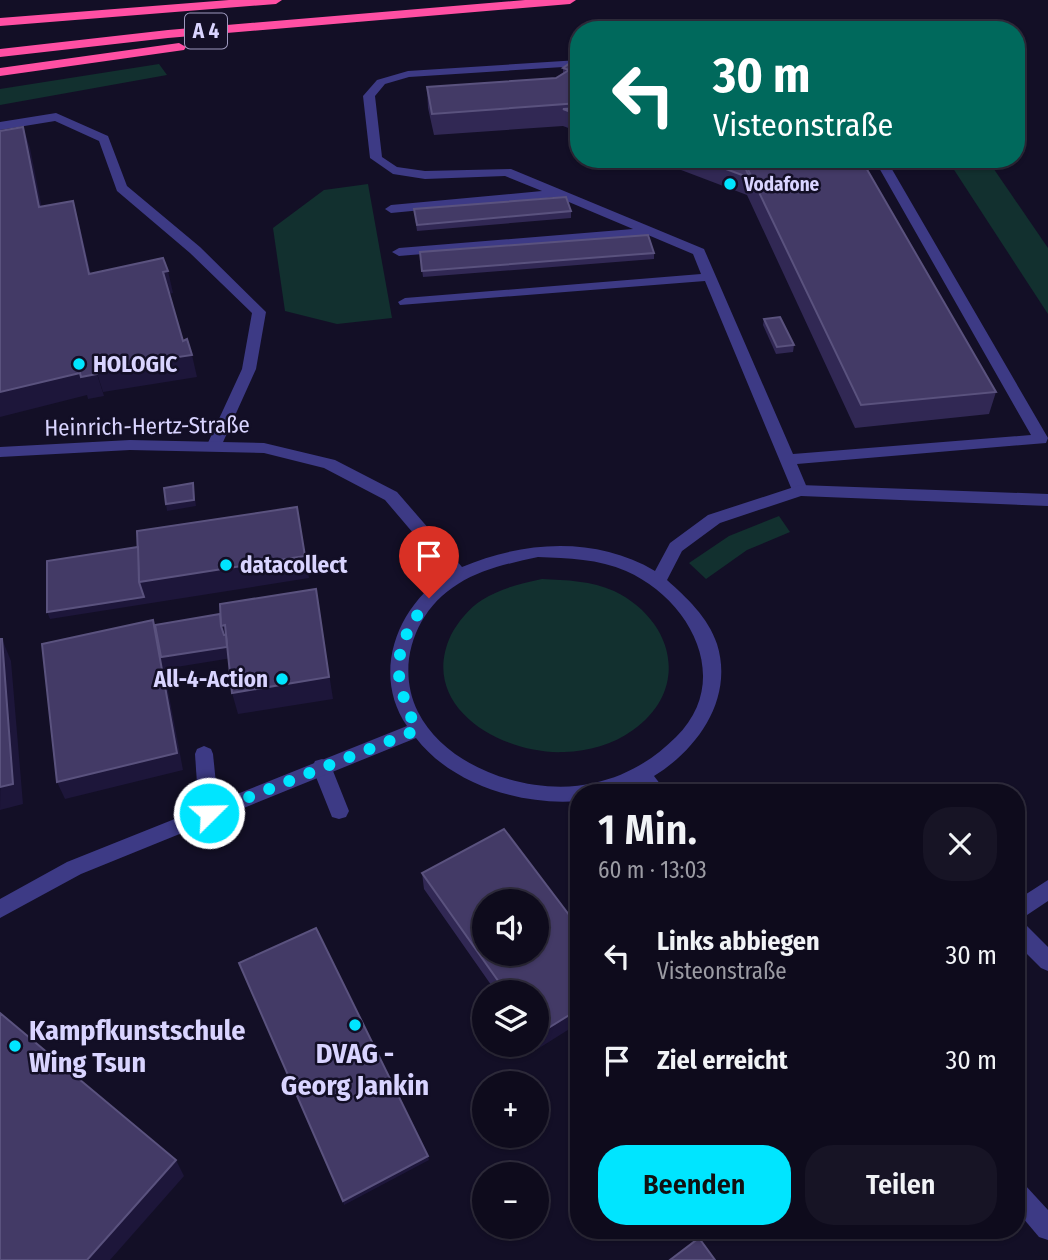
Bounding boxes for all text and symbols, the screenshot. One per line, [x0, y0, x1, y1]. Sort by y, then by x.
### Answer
road number: A 4 [185, 14, 227, 48]
text: 30 m [713, 46, 811, 105]
icon: left [598, 49, 689, 140]
text: Visteonstraße [713, 106, 893, 144]
place label: Vodafone [743, 173, 820, 196]
marker: Vodafone [722, 176, 738, 192]
place label: HOLOGIC [93, 350, 177, 378]
marker: HOLOGIC [71, 356, 87, 372]
street label: Heinrich-Hertz-Straße [44, 410, 250, 442]
pin [399, 526, 459, 598]
icon: arrive [410, 537, 448, 575]
place label: datacollect [240, 551, 348, 579]
marker: datacollect [218, 557, 234, 573]
place label: All-4-Action [153, 665, 268, 693]
marker: All-4-Action [274, 671, 290, 687]
position arrow [172, 776, 246, 850]
text: 1 Min. [598, 805, 697, 855]
button: close [923, 807, 997, 881]
text: 60 m · 13:03 [598, 856, 707, 884]
map controls [472, 889, 549, 1239]
button: sound [472, 889, 549, 966]
text: Links abbiegen [657, 926, 820, 957]
icon: left [598, 937, 636, 975]
text: 30 m [946, 940, 997, 971]
text: Visteonstraße [657, 957, 787, 985]
button: layers [472, 980, 549, 1057]
place label: Kampfkunstschule Wing Tsun [29, 1014, 245, 1079]
marker: DVAG - Georg Jankin [347, 1017, 363, 1033]
place label: DVAG - Georg Jankin [281, 1037, 429, 1102]
marker: Kampfkunstschule Wing Tsun [7, 1038, 23, 1054]
icon: arrive [598, 1042, 636, 1080]
text: Ziel erreicht [657, 1045, 788, 1076]
text: 30 m [946, 1045, 997, 1076]
button: + [472, 1071, 549, 1148]
button: Beenden [598, 1145, 791, 1225]
button: Teilen [805, 1145, 997, 1225]
button: − [472, 1162, 549, 1239]

